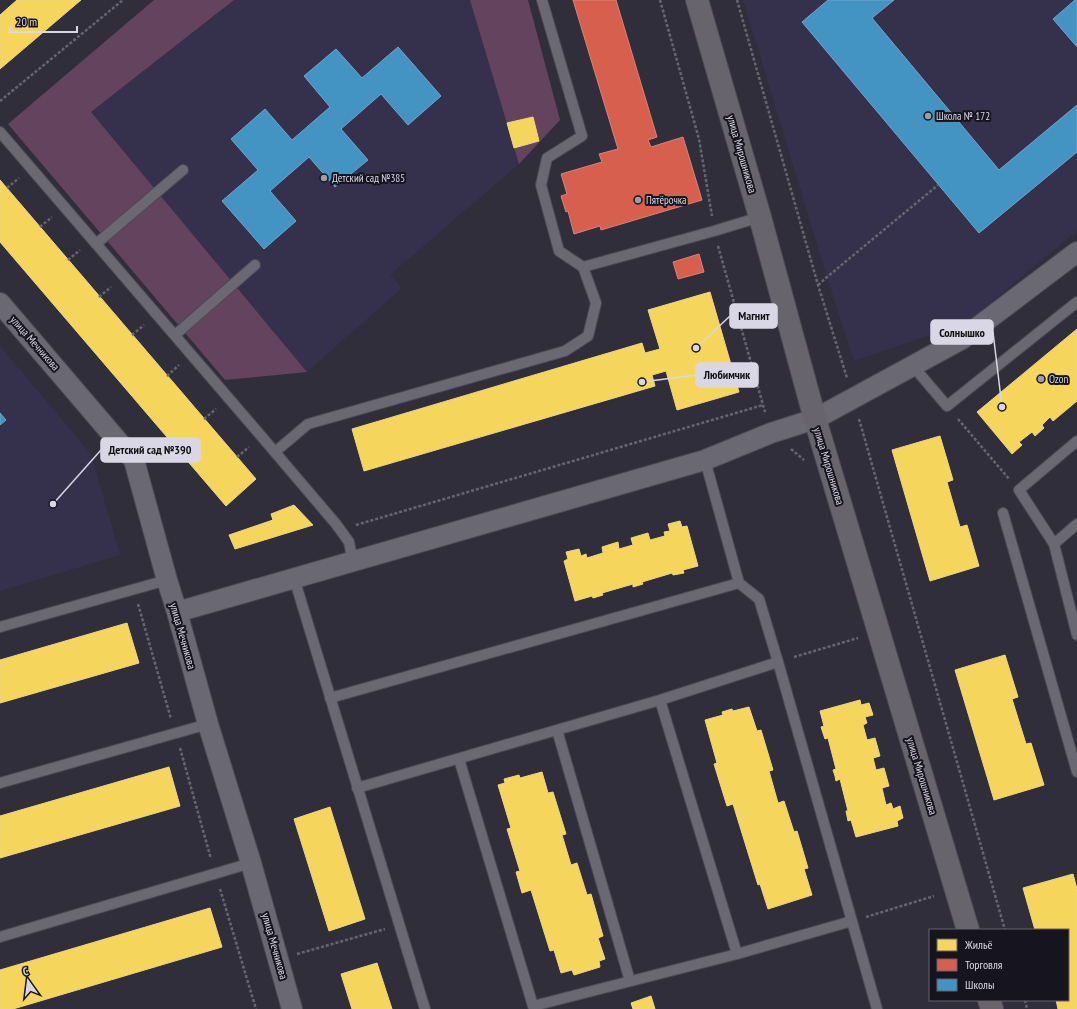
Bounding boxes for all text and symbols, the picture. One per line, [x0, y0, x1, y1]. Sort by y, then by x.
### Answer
scale bar [10, 8, 77, 34]
text: 20 m [16, 14, 37, 29]
place label: Школа № 172 [936, 109, 990, 123]
marker: Школа № 172 [923, 111, 933, 121]
street label: улица Мирошникова [724, 114, 760, 194]
place label: Детский сад №385 [332, 171, 405, 185]
marker: Детский сад №385 [319, 173, 329, 183]
place label: Пятёрочка [646, 193, 687, 207]
marker: Пятёрочка [633, 195, 643, 205]
callout: Магнит [730, 304, 777, 328]
text: Магнит [738, 308, 771, 323]
street label: улица Мечникова [7, 313, 63, 373]
callout: Солнышко [931, 320, 993, 344]
text: Солнышко [939, 325, 986, 340]
callout: Любимчик [696, 363, 758, 387]
text: Любимчик [703, 367, 750, 382]
place label: Ozon [1049, 372, 1068, 386]
marker: Ozon [1036, 374, 1046, 384]
street label: улица Мирошникова [811, 426, 847, 506]
callout: Детский сад №390 [101, 438, 200, 462]
text: Детский сад №390 [108, 442, 192, 457]
street label: улица Мечникова [167, 601, 199, 671]
street label: улица Мирошникова [904, 736, 940, 816]
street label: улица Мечникова [259, 911, 291, 981]
legend [929, 929, 1069, 1001]
text: Жильё [964, 937, 992, 952]
text: Торговля [965, 957, 1003, 972]
north arrow [8, 961, 48, 1001]
text: С [21, 964, 30, 979]
text: Школы [965, 977, 994, 992]

